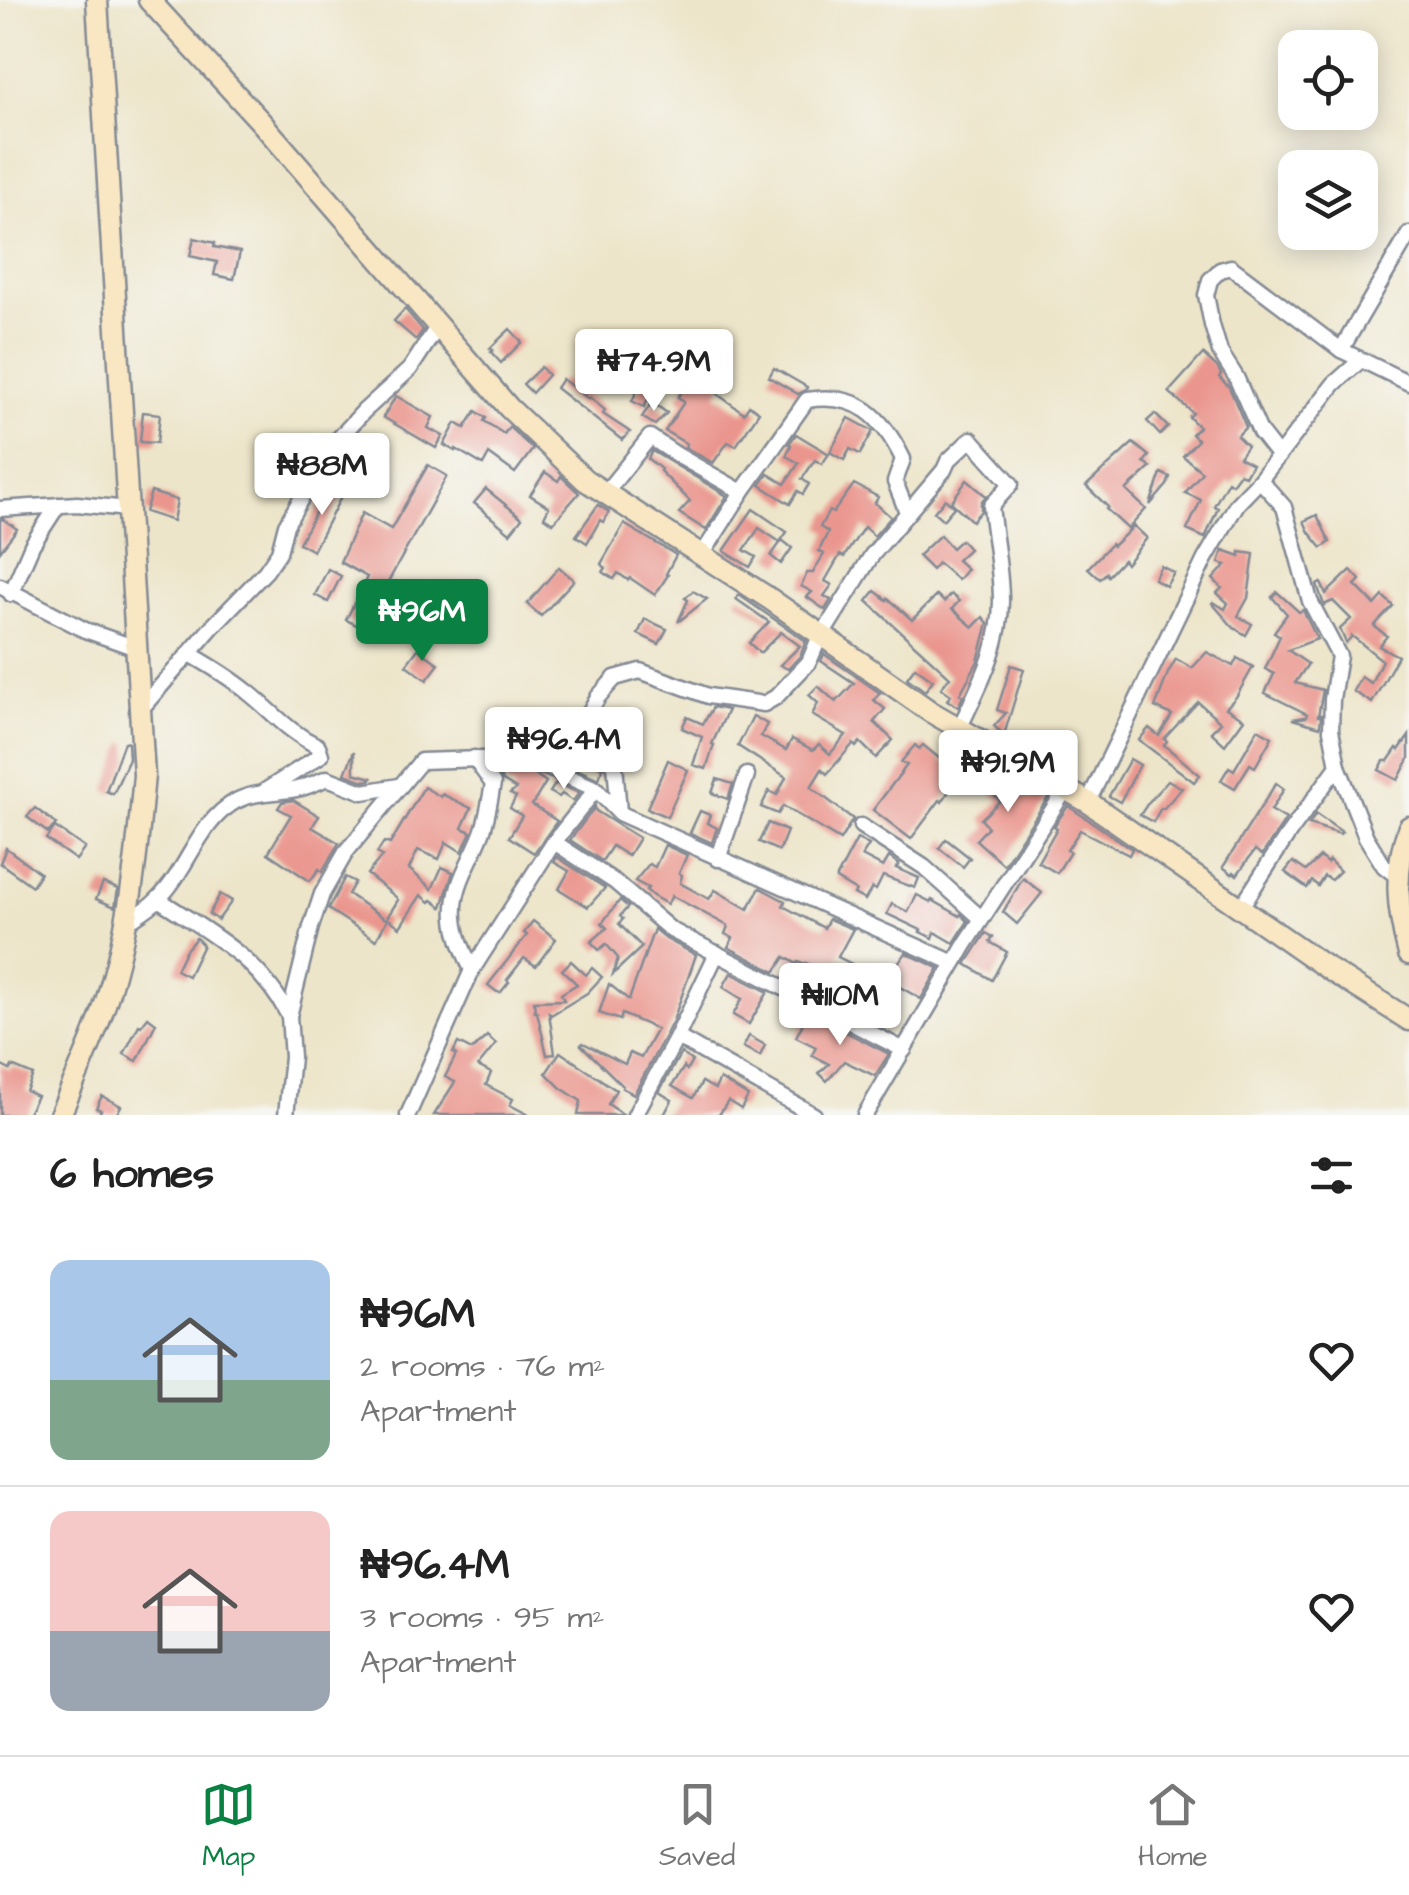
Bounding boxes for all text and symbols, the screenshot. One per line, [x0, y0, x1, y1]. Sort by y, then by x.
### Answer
map controls [1278, 30, 1378, 250]
button: locate [1278, 30, 1378, 130]
button: layers [1278, 150, 1378, 250]
pin: ₦74.9M [573, 329, 735, 414]
text: ₦74.9M [597, 339, 711, 384]
pin: ₦88M [263, 433, 381, 518]
text: ₦88M [276, 443, 368, 488]
pin: ₦96M [363, 579, 481, 664]
text: ₦96M [378, 589, 466, 634]
pin: ₦96.4M [483, 707, 645, 792]
text: ₦96.4M [507, 717, 621, 762]
pin: ₦91.9M [927, 730, 1089, 815]
text: ₦91.9M [961, 740, 1055, 785]
pin: ₦110M [770, 963, 910, 1048]
text: ₦110M [801, 973, 879, 1018]
text: 6 homes [50, 1146, 214, 1204]
icon: filters [1304, 1148, 1359, 1203]
text: ₦96M [360, 1286, 475, 1344]
icon: home [130, 1300, 250, 1420]
icon: heart [1304, 1333, 1359, 1388]
text: 2 rooms · 76 m² [360, 1344, 605, 1389]
text: Apartment [360, 1389, 516, 1434]
text: ₦96.4M [360, 1537, 510, 1595]
icon: home [130, 1551, 250, 1671]
icon: heart [1304, 1584, 1359, 1639]
text: 3 rooms · 95 m² [360, 1595, 604, 1640]
text: Apartment [360, 1640, 516, 1685]
tab: Map [201, 1777, 256, 1876]
tab: Saved [659, 1777, 735, 1876]
tab: Home [1138, 1777, 1208, 1876]

